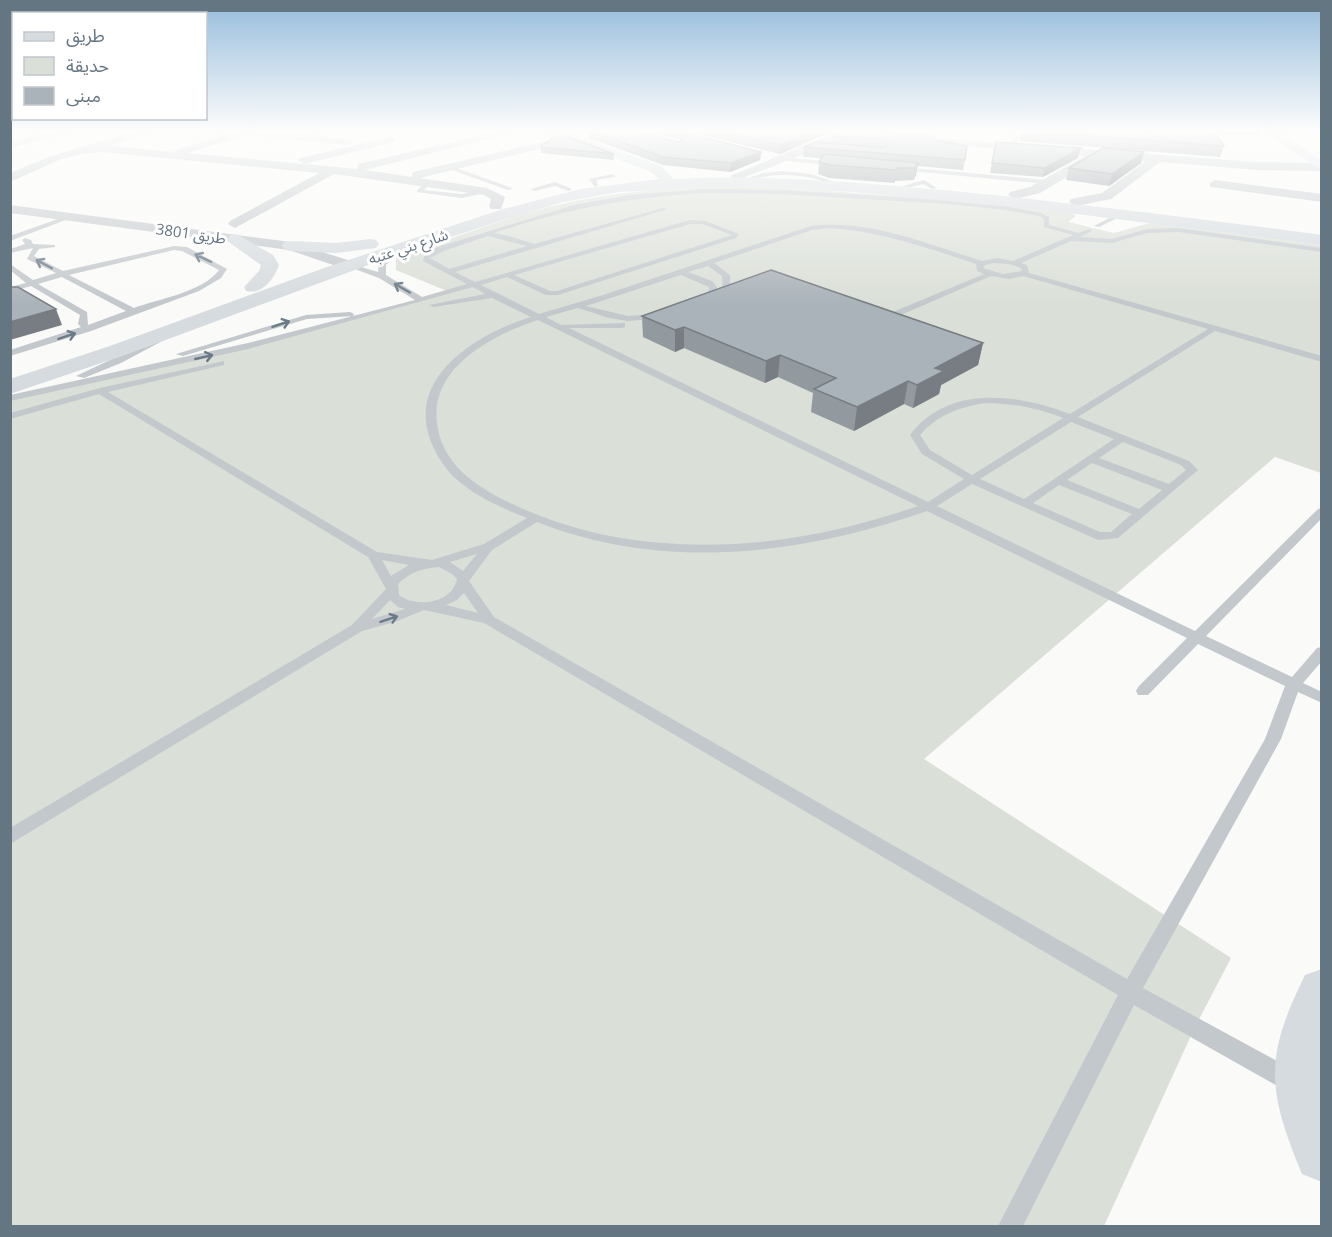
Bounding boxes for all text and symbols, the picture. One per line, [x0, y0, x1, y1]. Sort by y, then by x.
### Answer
legend [12, 12, 207, 120]
text: طريق [66, 23, 105, 47]
text: حديقة [66, 53, 109, 77]
text: مبنى [66, 83, 101, 107]
street label: طريق 3801 [155, 218, 227, 249]
street label: شارع بني عتبه [366, 224, 452, 271]
one-way arrow [195, 251, 213, 263]
one-way arrow [35, 258, 53, 269]
one-way arrow [393, 282, 411, 293]
one-way arrow [271, 318, 290, 329]
one-way arrow [57, 330, 76, 341]
one-way arrow [194, 351, 213, 363]
one-way arrow [379, 613, 398, 624]

